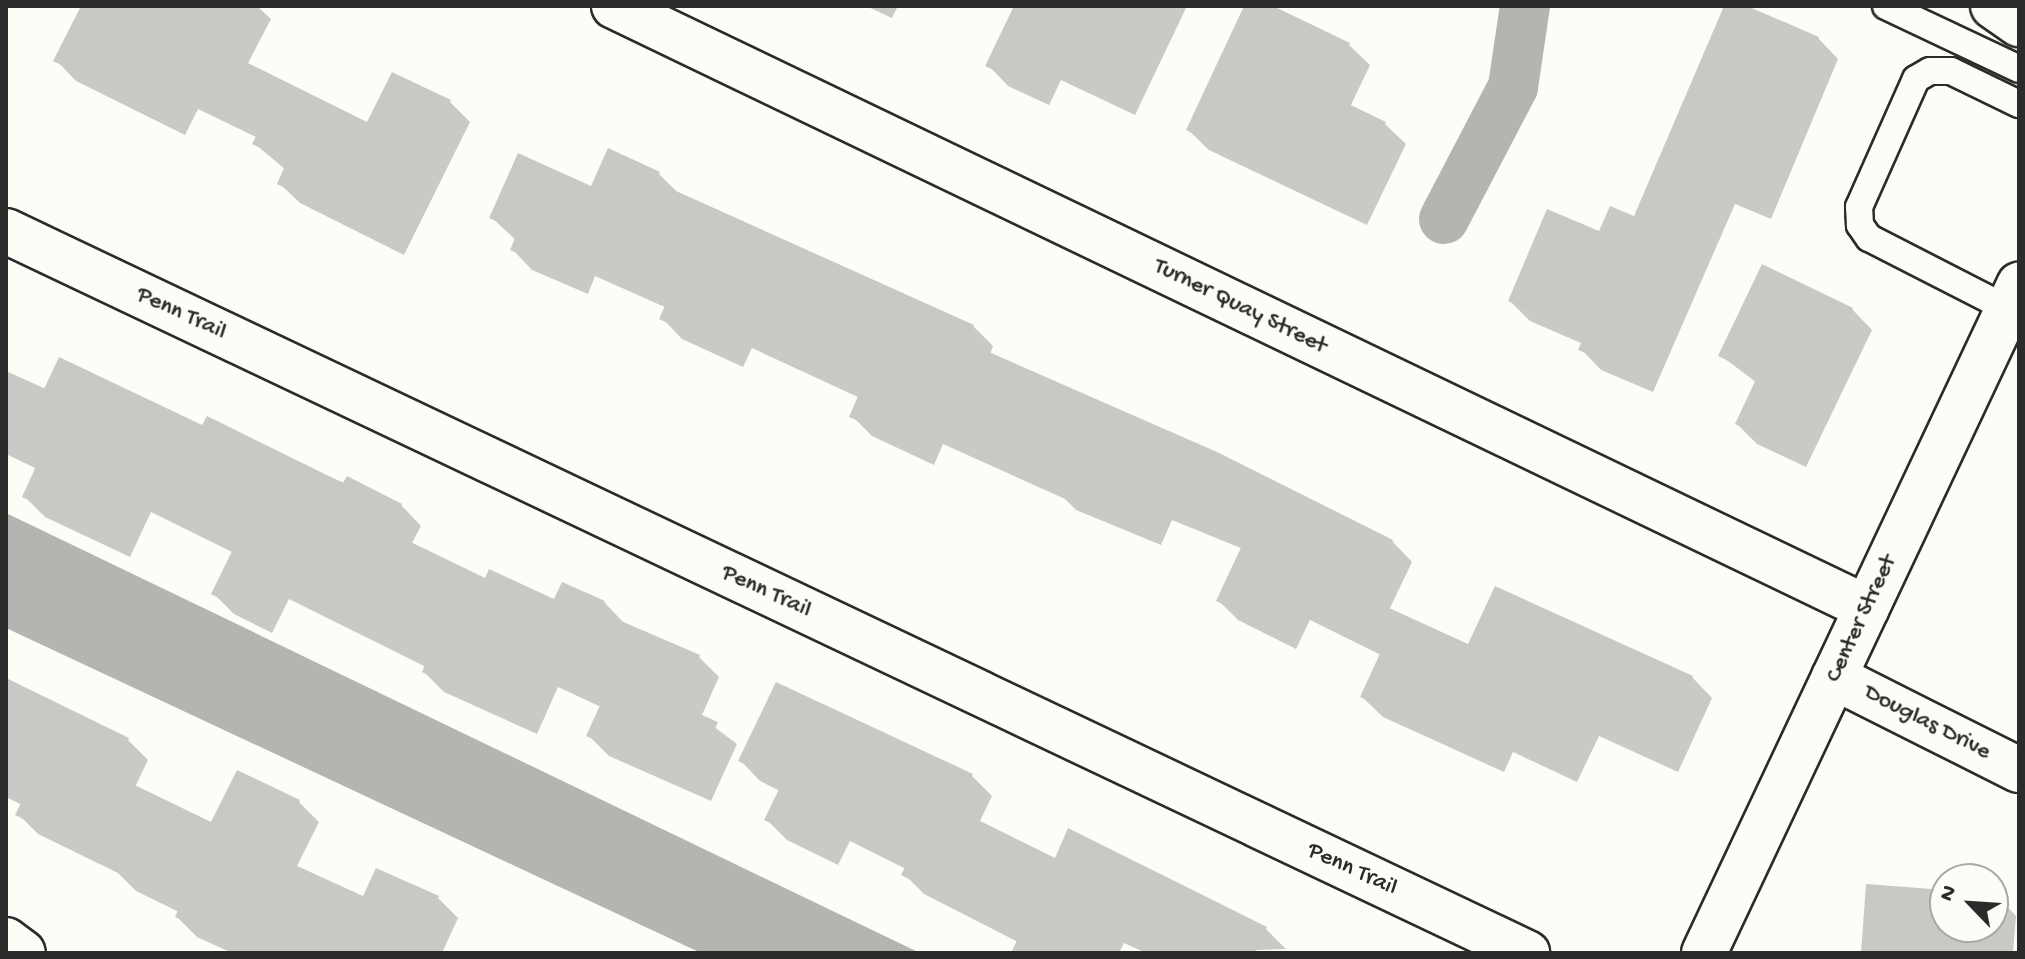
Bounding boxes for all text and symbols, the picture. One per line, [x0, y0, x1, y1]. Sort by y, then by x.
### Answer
street label: Turner Quay Street [1149, 253, 1331, 361]
street label: Penn Trail [132, 281, 230, 347]
street label: Center Street [1820, 551, 1904, 687]
street label: Penn Trail [717, 559, 815, 625]
street label: Douglas Drive [1859, 679, 1995, 767]
street label: Penn Trail [1303, 837, 1401, 903]
north arrow [1929, 863, 2009, 943]
text: N [1934, 882, 1964, 906]

